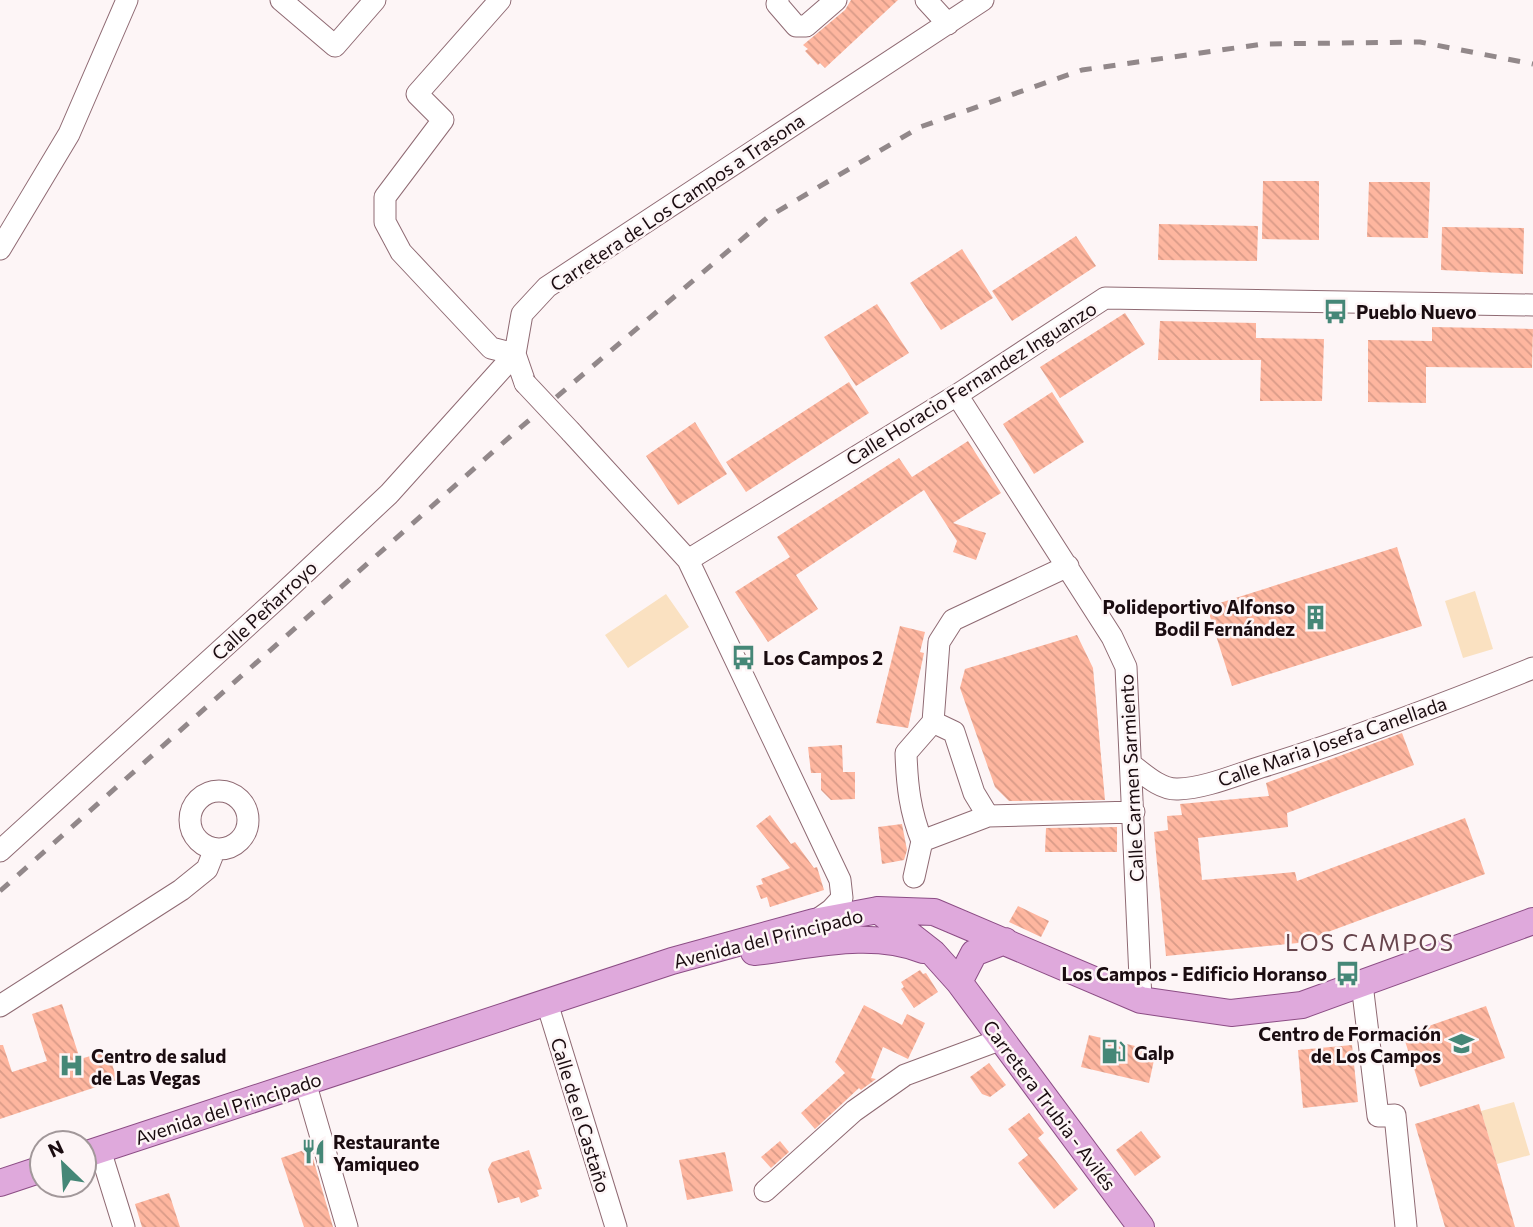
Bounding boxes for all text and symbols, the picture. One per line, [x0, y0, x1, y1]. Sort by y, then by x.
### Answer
street label: Carretera de Los Campos a Trasona [545, 108, 809, 296]
street label: Calle Horacio Fernandez Inguanzo [841, 296, 1101, 470]
bus stop icon: Pueblo Nuevo [1322, 297, 1350, 325]
place label: Pueblo Nuevo [1356, 300, 1477, 323]
street label: Calle Peñarroyo [207, 555, 321, 665]
place label: Polideportivo Alfonso Bodil Fernández [1103, 595, 1295, 640]
building icon: Polideportivo Alfonso Bodil Fernández [1301, 603, 1329, 631]
bus stop icon: Los Campos 2 [729, 643, 757, 671]
place label: Los Campos 2 [763, 646, 883, 669]
street label: Calle Carmen Sarmiento [1114, 674, 1148, 882]
street label: Calle Maria Josefa Canellada [1214, 691, 1450, 791]
street label: Avenida del Principado [671, 903, 865, 973]
district label: LOS CAMPOS [1285, 928, 1455, 956]
bus stop icon: Los Campos - Edificio Horanso [1333, 959, 1361, 987]
place label: Los Campos - Edificio Horanso [1061, 962, 1327, 985]
street label: Carretera Trubia - Avilés [979, 1015, 1121, 1195]
place label: Centro de Formación de Los Campos [1258, 1022, 1441, 1067]
school or university icon: Centro de Formación de Los Campos [1447, 1030, 1475, 1058]
street label: Calle de el Castaño [546, 1035, 616, 1195]
fuel station icon: Galp [1100, 1038, 1128, 1066]
place label: Galp [1134, 1041, 1174, 1064]
place label: Centro de salud de Las Vegas [91, 1044, 226, 1089]
hospital icon: Centro de salud de Las Vegas [57, 1052, 85, 1080]
street label: Avenida del Principado [132, 1067, 324, 1149]
north arrow [28, 1129, 98, 1199]
place label: Restaurante Yamiqueo [333, 1130, 440, 1175]
text: N [44, 1135, 67, 1162]
restaurant icon: Restaurante Yamiqueo [299, 1138, 327, 1166]

